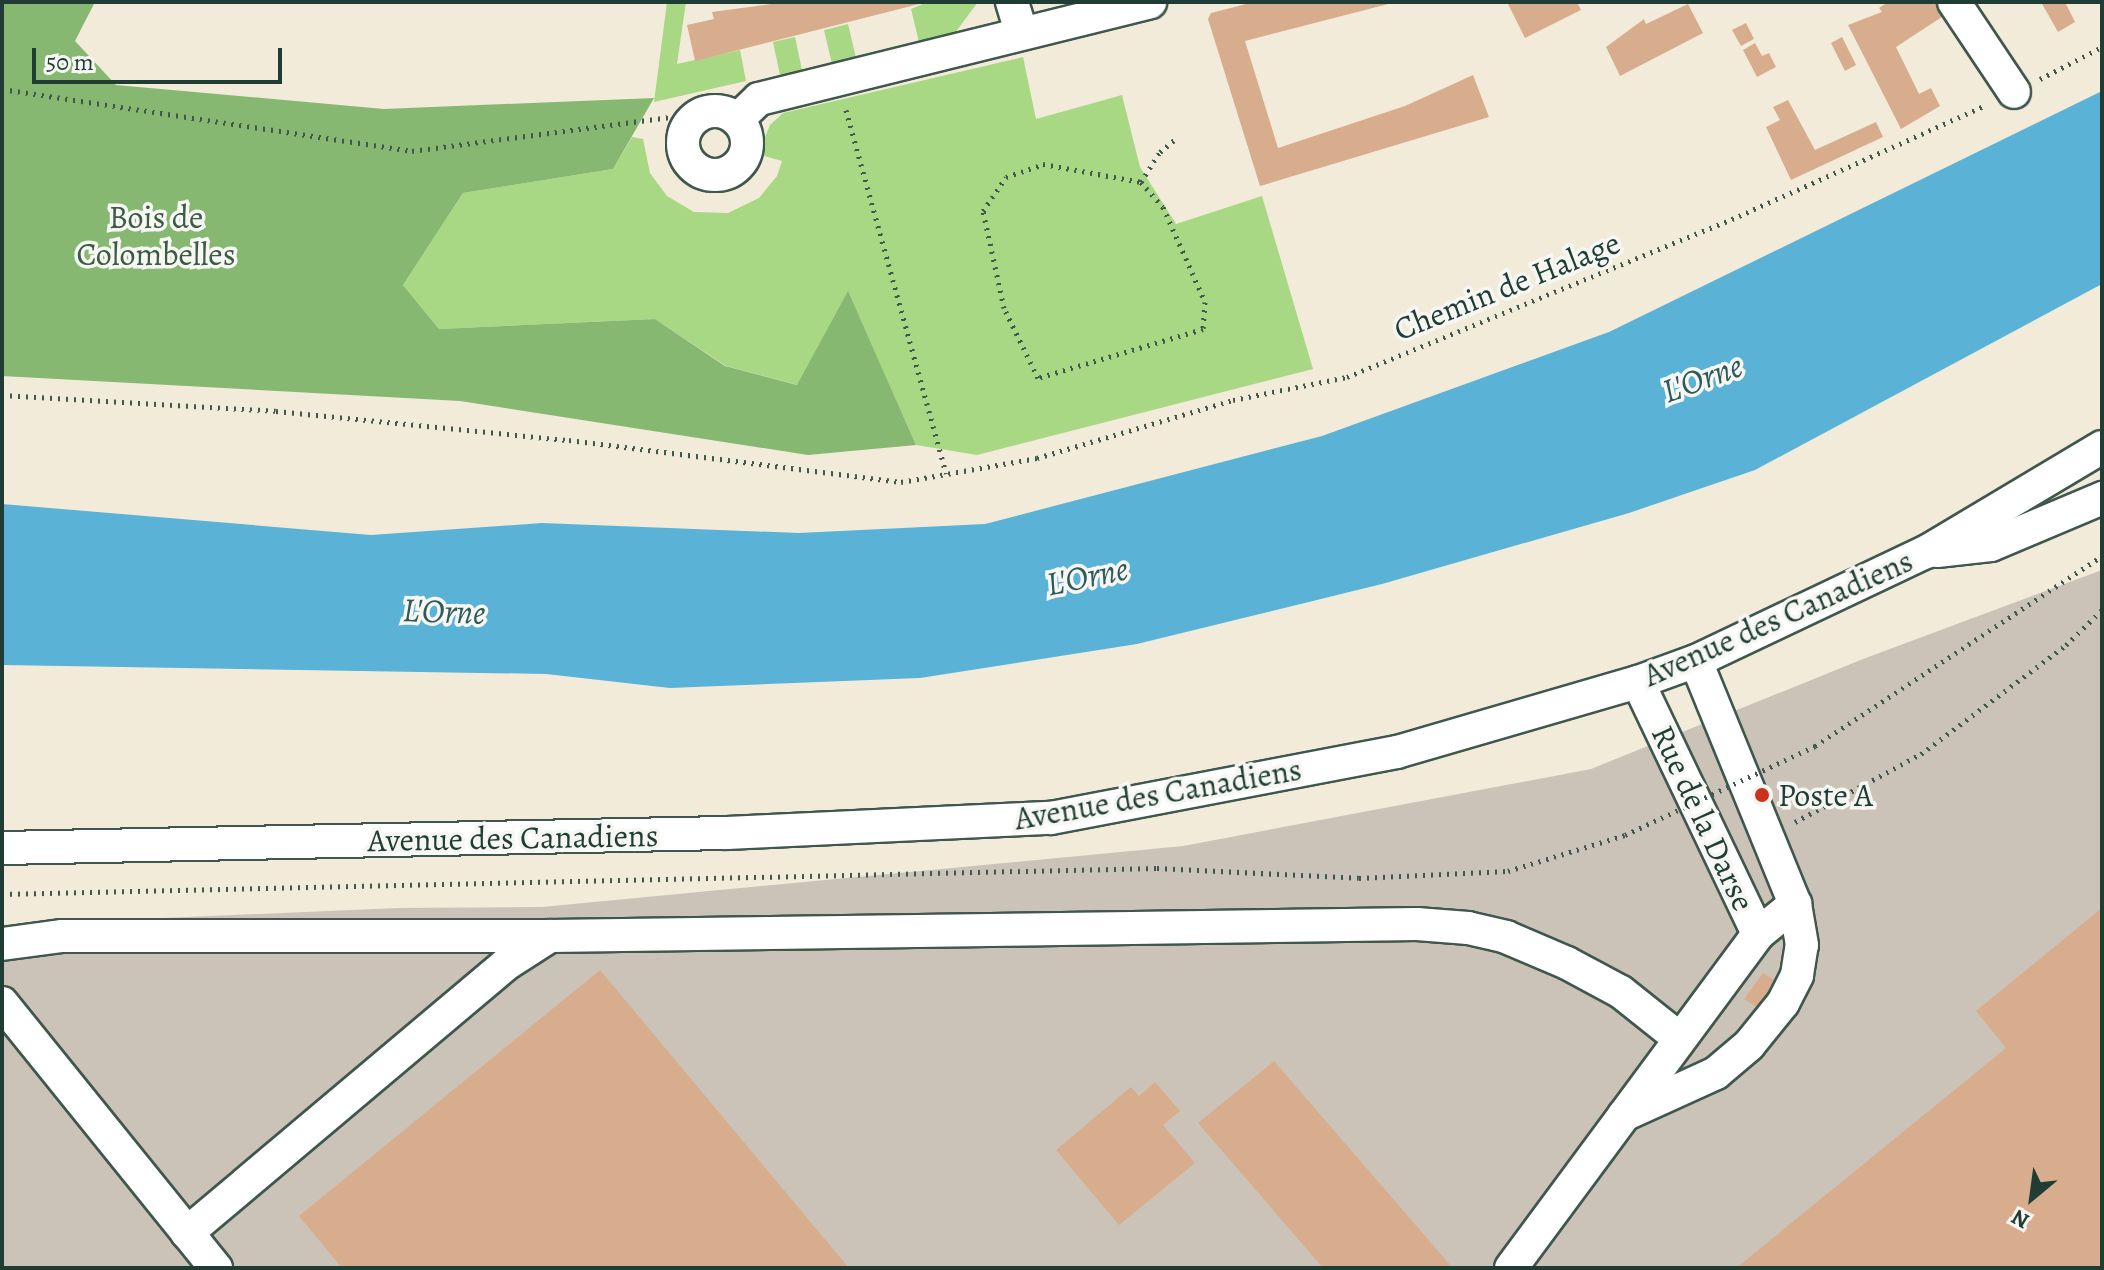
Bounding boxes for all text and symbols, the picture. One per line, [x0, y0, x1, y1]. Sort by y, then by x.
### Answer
scale bar [36, 32, 286, 82]
text: 50 m [46, 46, 94, 78]
park label: Bois de Colombelles [76, 199, 236, 274]
street label: Chemin de Halage [1388, 223, 1626, 349]
water label: L'Orne [1656, 345, 1748, 411]
street label: Avenue des Canadiens [1637, 541, 1919, 695]
water label: L'Orne [1042, 547, 1132, 605]
water label: L'Orne [402, 589, 486, 633]
street label: Rue de la Darse [1643, 719, 1763, 917]
street label: Avenue des Canadiens [1012, 750, 1304, 838]
place label: Poste A [1778, 776, 1873, 814]
marker: Poste A [1753, 786, 1771, 804]
street label: Avenue des Canadiens [367, 816, 659, 860]
north arrow [1992, 1158, 2072, 1238]
text: N [2006, 1202, 2035, 1236]

